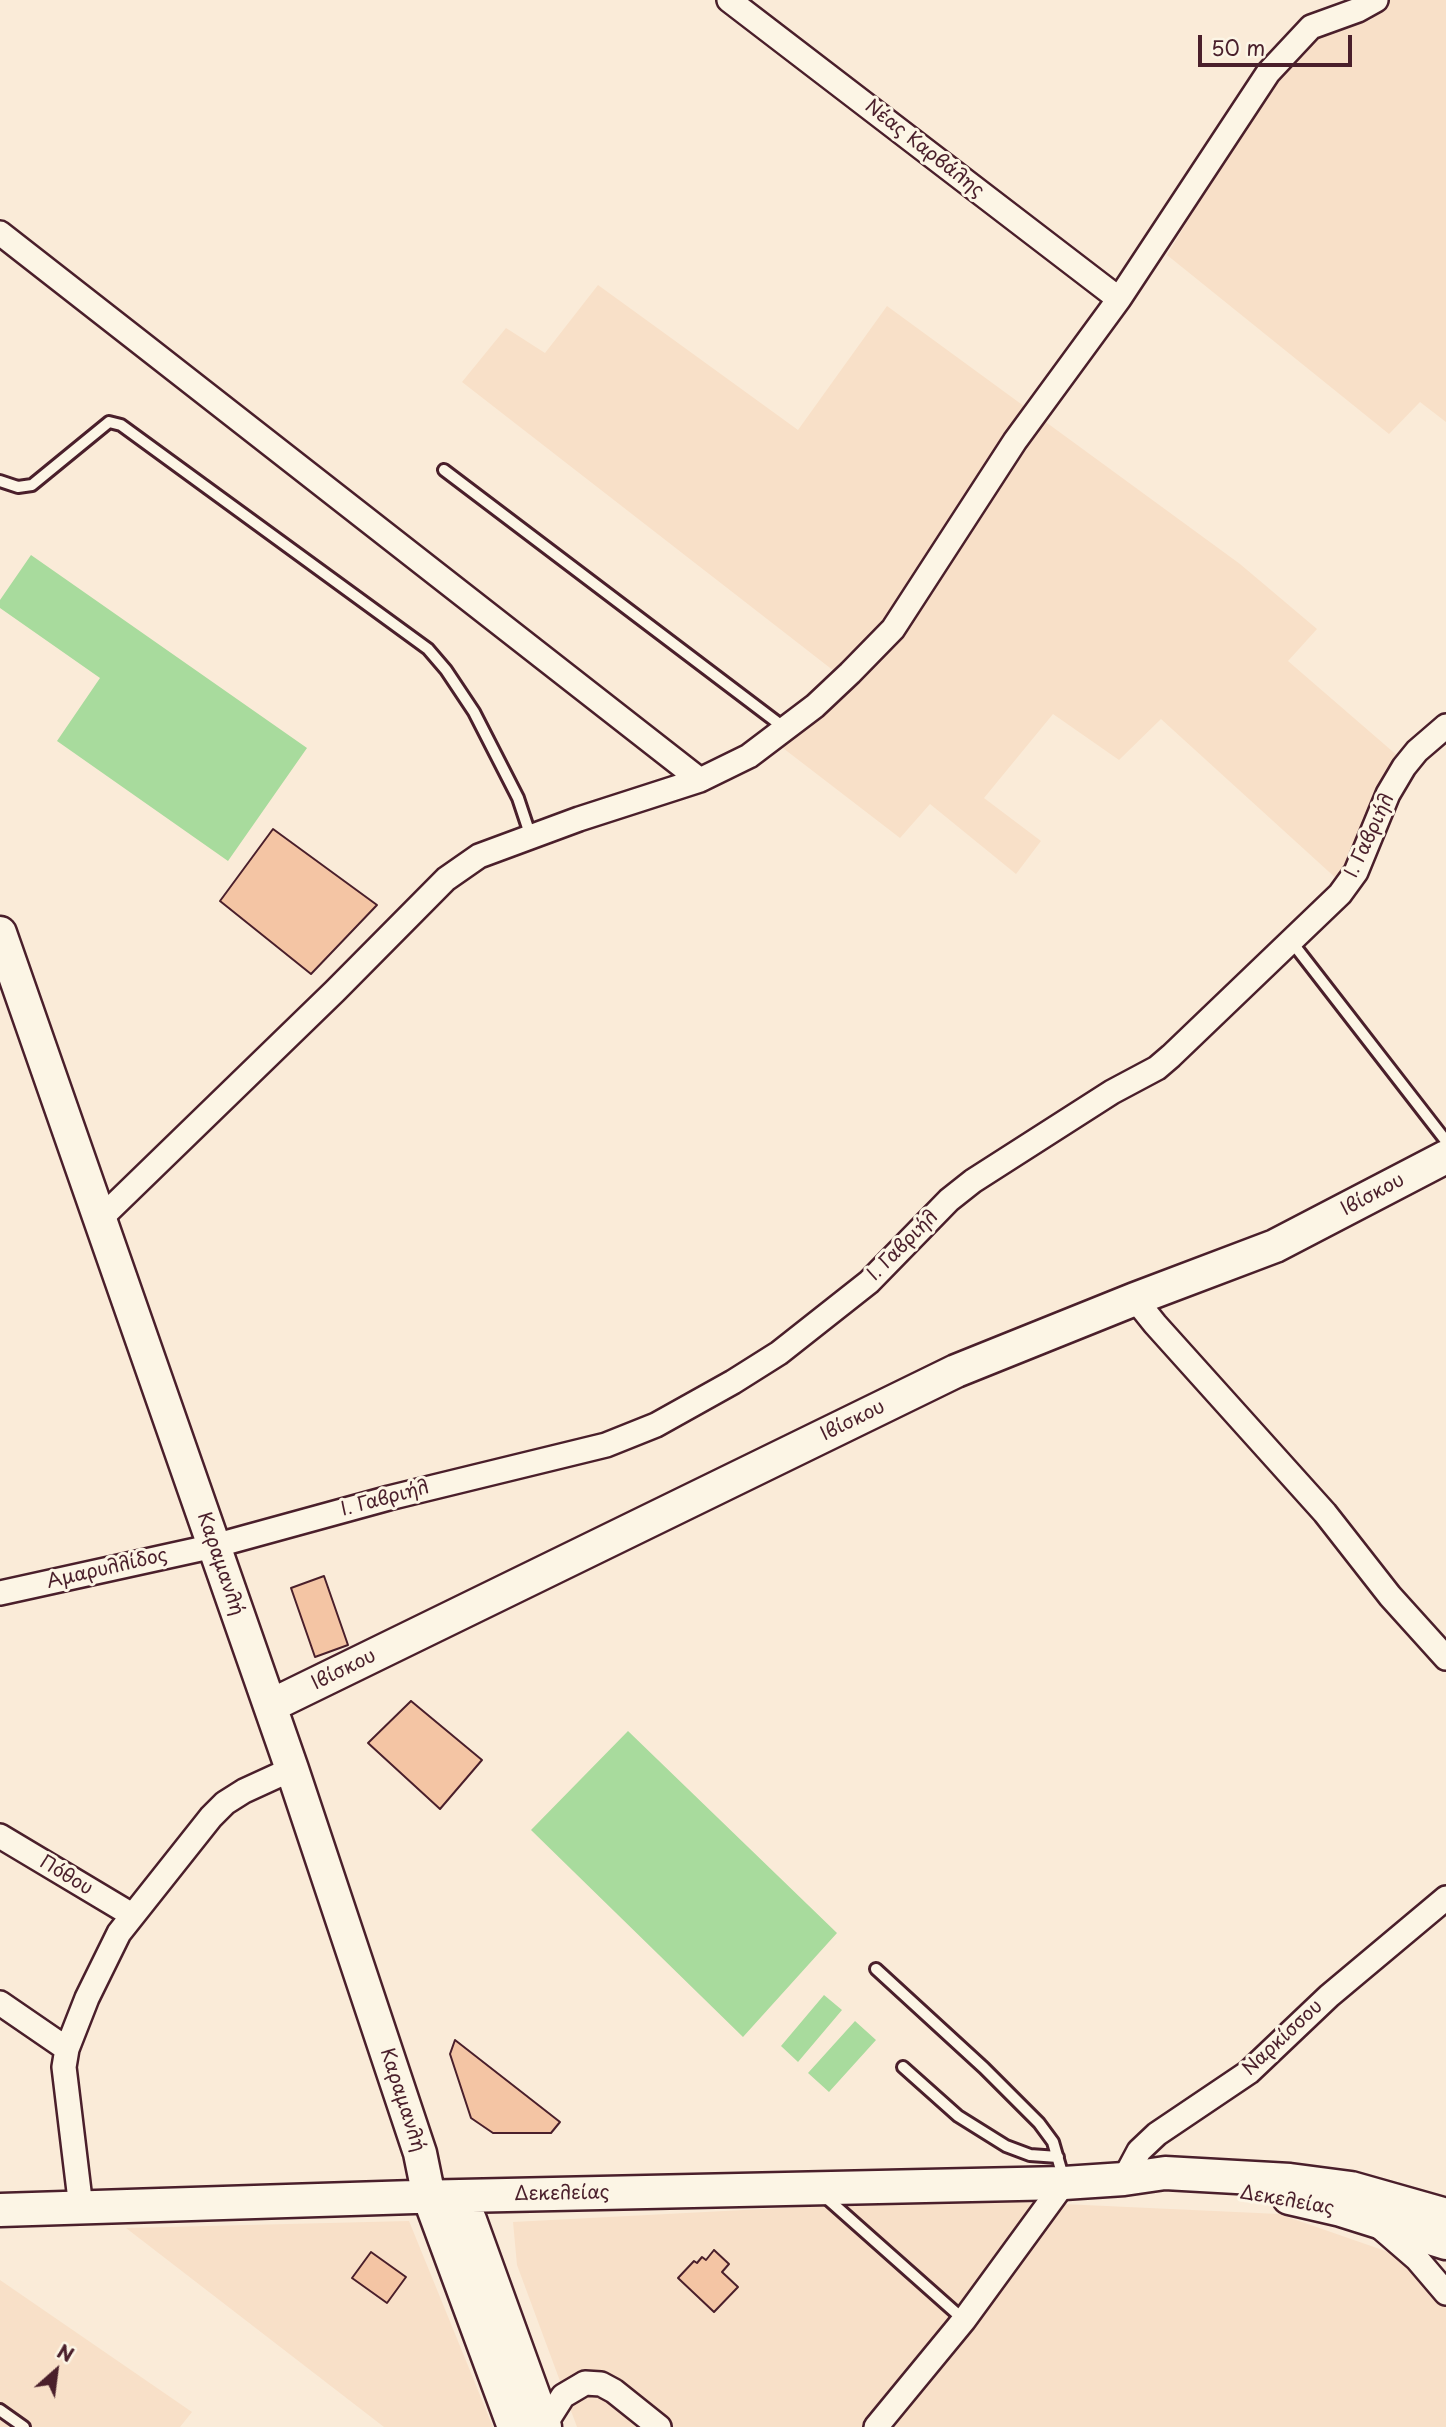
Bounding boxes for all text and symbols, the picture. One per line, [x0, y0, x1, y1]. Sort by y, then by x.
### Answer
scale bar [1201, 21, 1355, 65]
text: 50 m [1211, 31, 1265, 63]
street label: Νέας Καρβάλης [860, 95, 988, 203]
street label: Ι. Γαβριήλ [1341, 790, 1399, 882]
street label: Ιβίσκου [1337, 1169, 1409, 1221]
street label: Ι. Γαβριήλ [863, 1206, 943, 1286]
street label: Ιβίσκου [817, 1396, 889, 1446]
street label: Ι. Γαβριήλ [338, 1476, 432, 1522]
street label: Καραμανλή [192, 1509, 248, 1619]
street label: Αμαρυλλίδος [44, 1544, 170, 1594]
street label: Ιβίσκου [308, 1645, 380, 1695]
street label: Πόθου [35, 1851, 97, 1901]
street label: Ναρκίσσου [1238, 1995, 1328, 2081]
street label: Καραμανλή [375, 2045, 429, 2155]
street label: Δεκελείας [514, 2182, 610, 2206]
street label: Δεκελείας [1238, 2182, 1336, 2220]
north arrow [21, 2336, 91, 2406]
text: N [53, 2337, 79, 2368]

